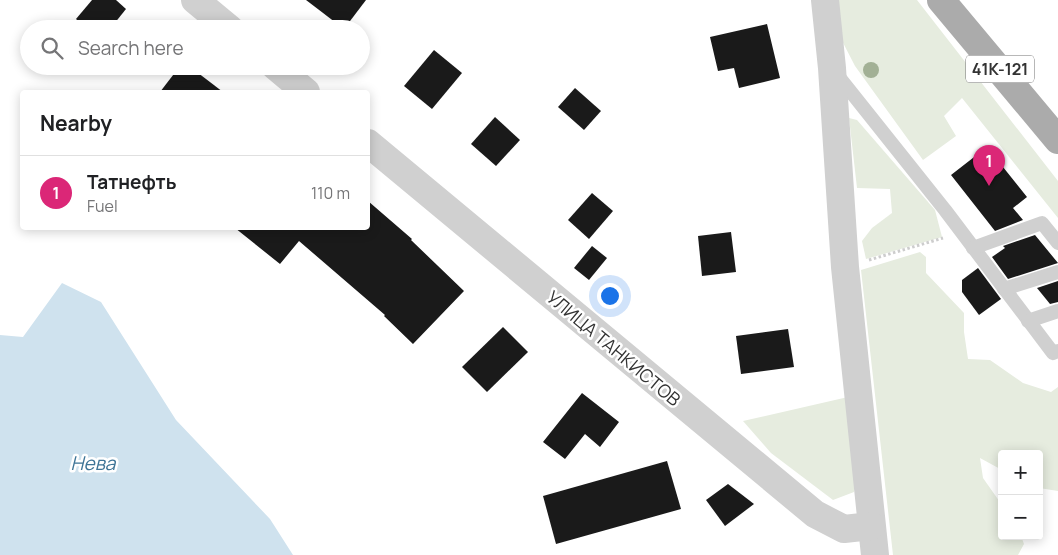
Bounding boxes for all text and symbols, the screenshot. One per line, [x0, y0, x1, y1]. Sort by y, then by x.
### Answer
search box [20, 20, 370, 75]
icon: search [38, 34, 66, 62]
text: Search here [78, 35, 184, 61]
road number: 41К-121 [966, 56, 1034, 82]
text: Nearby [40, 109, 112, 137]
pin: 1 [973, 145, 1005, 186]
text: Татнефть [87, 169, 177, 195]
text: 1 [52, 182, 60, 204]
text: 110 m [311, 182, 350, 204]
text: Fuel [87, 195, 118, 217]
your location [597, 283, 623, 309]
street label: УЛИЦА ТАНКИСТОВ [542, 285, 686, 411]
water label: Нева [71, 450, 117, 476]
map controls [998, 450, 1043, 540]
button: + [998, 450, 1043, 495]
button: − [998, 495, 1043, 540]

